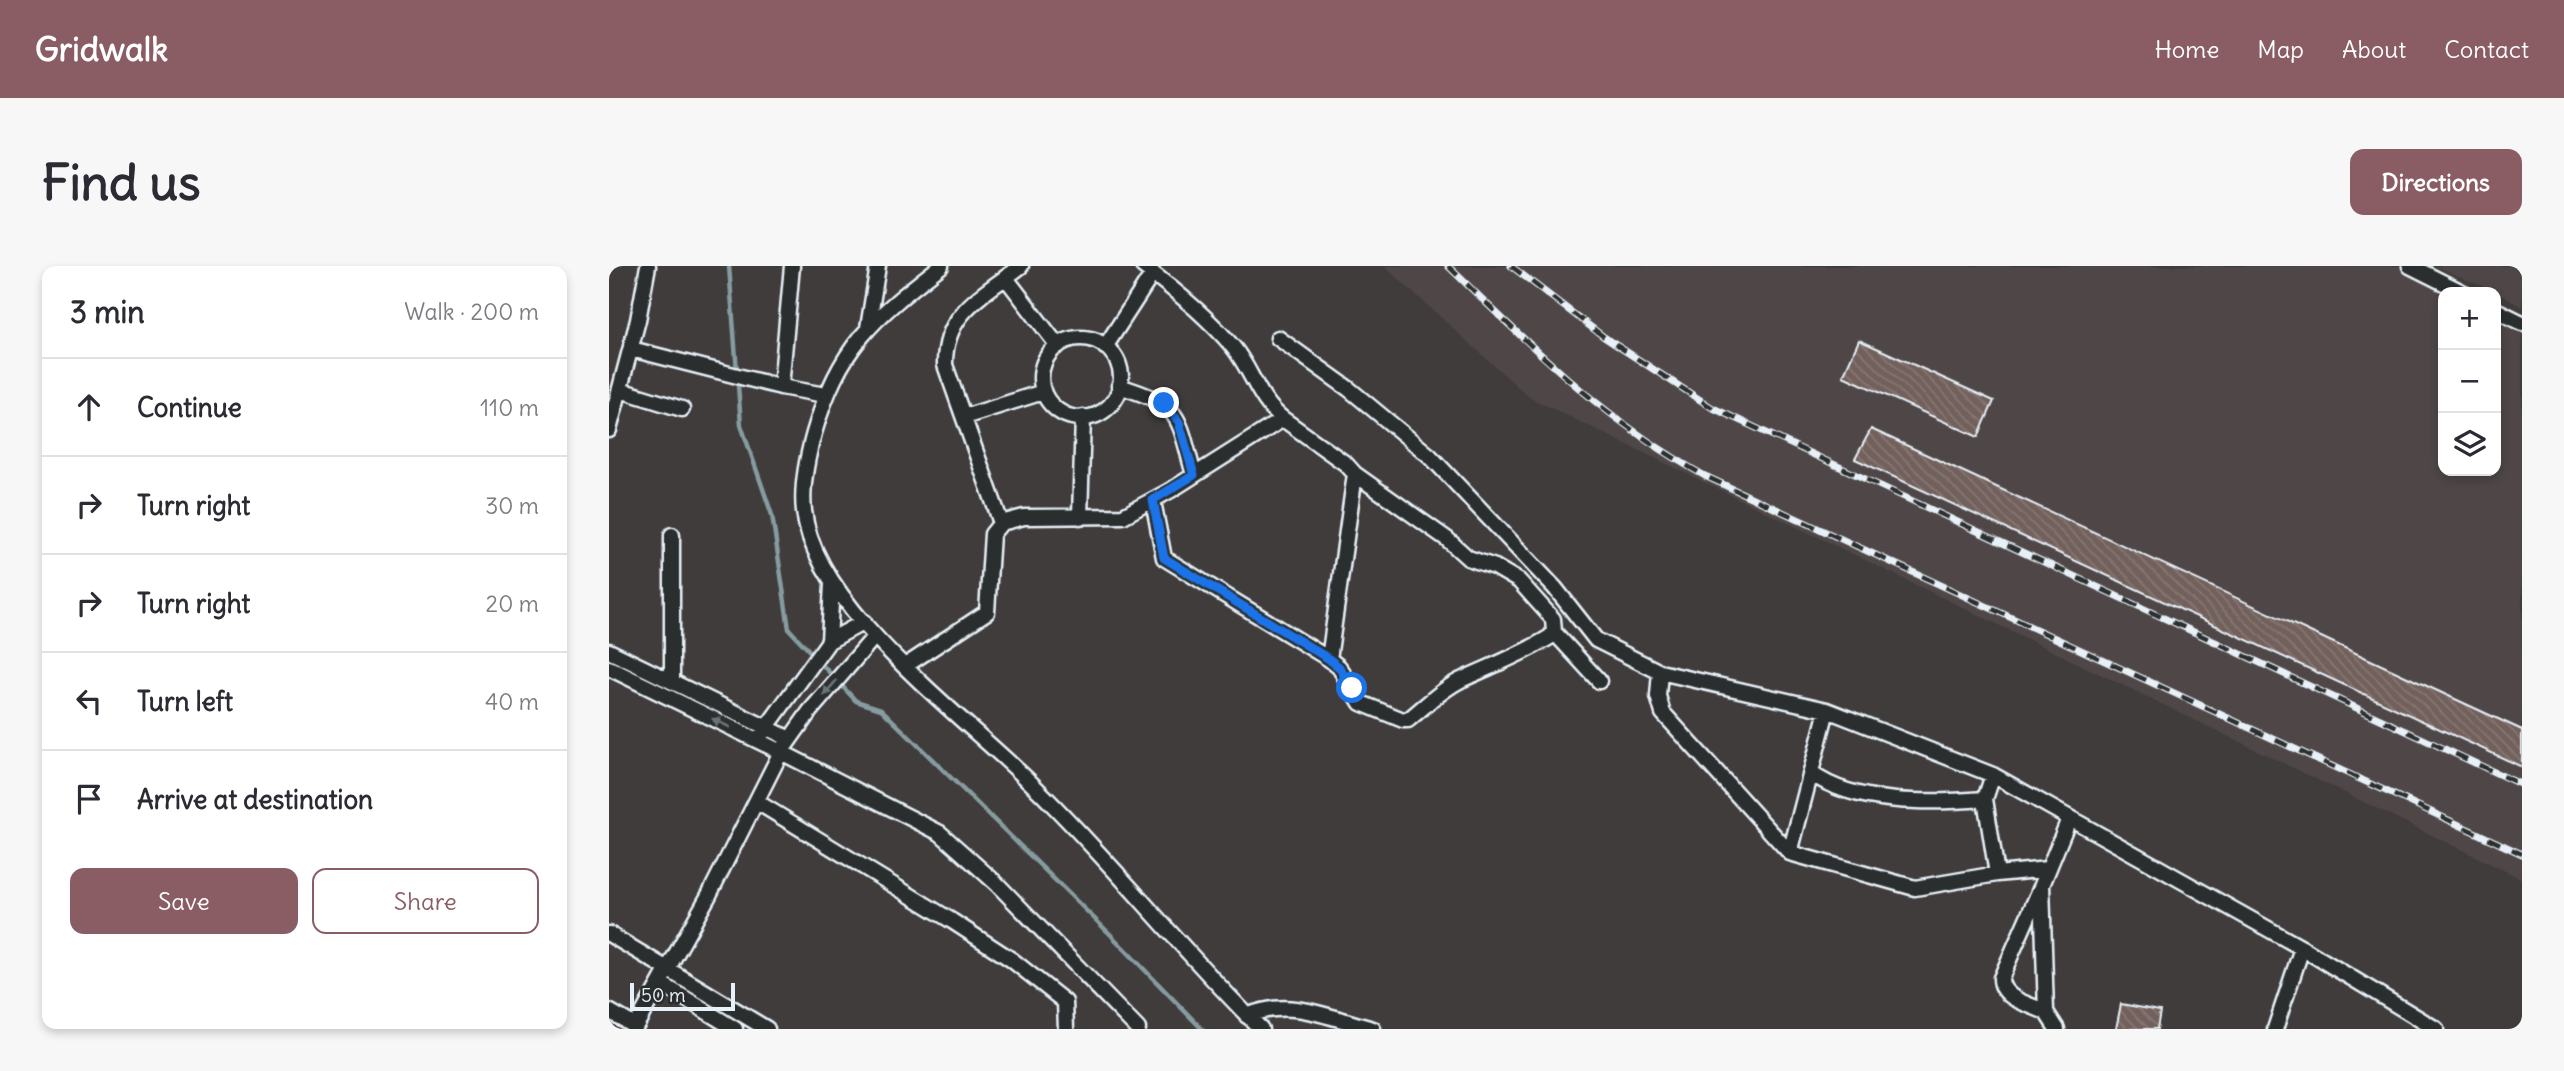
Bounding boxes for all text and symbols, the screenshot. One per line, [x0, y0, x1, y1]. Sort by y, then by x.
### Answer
text: Gridwalk [35, 28, 168, 70]
text: Home [2155, 34, 2219, 64]
text: Map [2257, 34, 2304, 64]
text: About [2342, 34, 2406, 64]
text: Contact [2444, 34, 2529, 64]
button: Directions [2350, 149, 2522, 215]
text: Find us [42, 152, 200, 213]
map controls [2438, 287, 2501, 476]
button: + [2438, 287, 2501, 350]
text: 3 min [70, 293, 145, 331]
text: Walk · 200 m [404, 297, 539, 326]
button: − [2438, 350, 2501, 413]
route end [1148, 387, 1179, 418]
icon: ahead [70, 388, 108, 426]
text: Continue [137, 391, 242, 424]
text: 110 m [480, 393, 539, 422]
button: layers [2438, 413, 2501, 476]
icon: right [70, 486, 108, 524]
text: Turn right [137, 489, 250, 522]
text: 30 m [485, 491, 539, 520]
icon: right [70, 584, 108, 622]
text: Turn right [137, 587, 250, 620]
text: 20 m [486, 589, 539, 618]
route start [1336, 672, 1367, 703]
one-way arrow [823, 679, 838, 696]
icon: left [70, 682, 108, 720]
text: Turn left [137, 685, 233, 718]
text: 40 m [485, 687, 539, 716]
one-way arrow [711, 717, 731, 728]
icon: arrive [70, 780, 108, 818]
text: Arrive at destination [137, 783, 373, 816]
button: Save [70, 868, 298, 934]
button: Share [312, 868, 539, 934]
scale bar [630, 980, 735, 1012]
text: 50 m [641, 983, 686, 1007]

